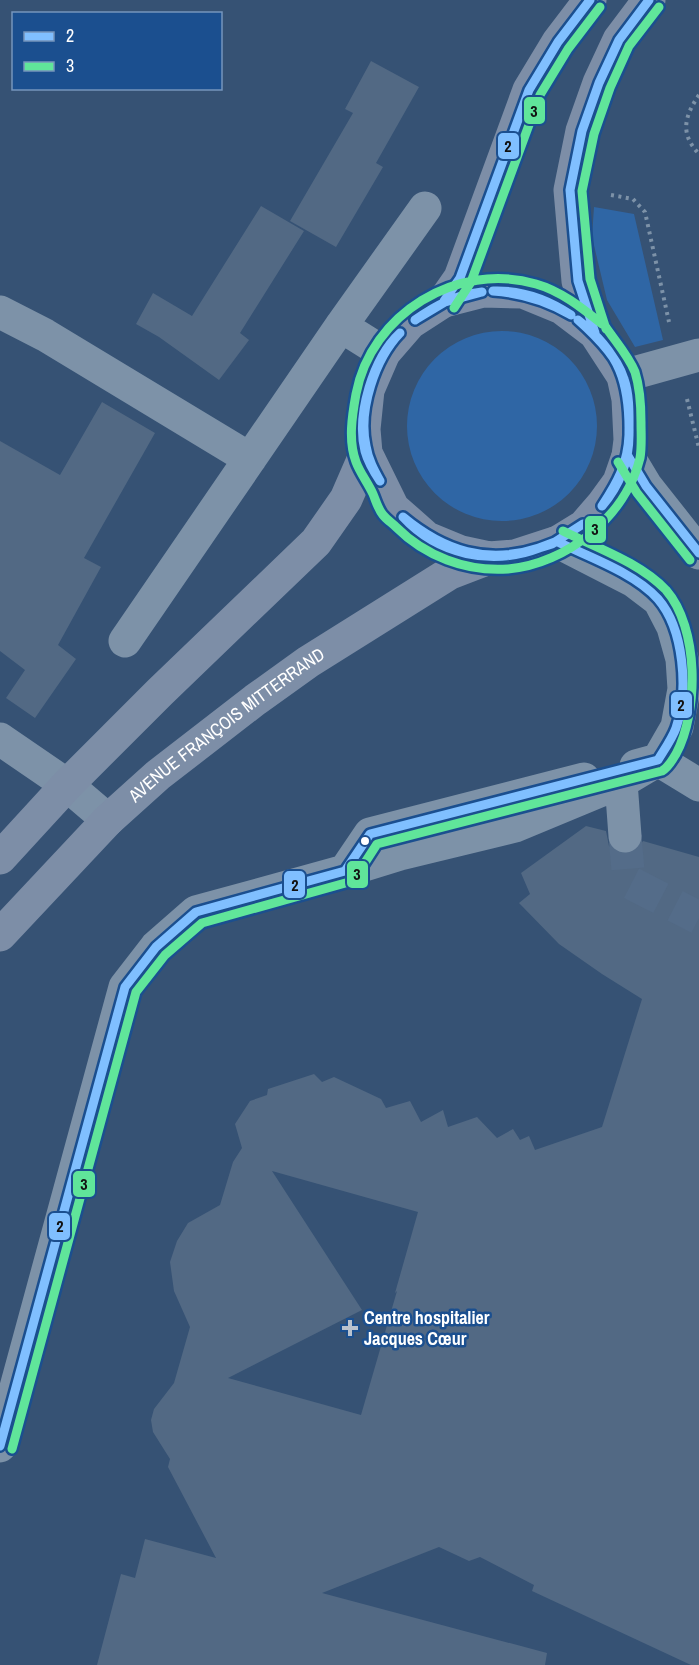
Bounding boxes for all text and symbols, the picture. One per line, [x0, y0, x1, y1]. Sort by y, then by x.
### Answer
legend [12, 12, 222, 90]
text: 2 [66, 23, 74, 48]
text: 3 [66, 53, 74, 78]
line badge: 3 [523, 96, 546, 125]
text: 3 [530, 100, 538, 122]
line badge: 2 [497, 132, 520, 160]
text: 2 [504, 135, 512, 157]
line badge: 3 [584, 515, 607, 544]
text: 3 [591, 518, 599, 540]
street label: AVENUE FRANÇOIS MITTERRAND [122, 642, 329, 808]
line badge: 2 [670, 691, 693, 719]
text: 2 [677, 694, 685, 716]
unlabelled marker [359, 835, 371, 847]
line badge: 3 [346, 860, 369, 889]
text: 3 [353, 863, 361, 885]
line badge: 2 [283, 870, 306, 899]
text: 2 [291, 874, 299, 896]
line badge: 3 [72, 1170, 96, 1198]
text: 3 [80, 1173, 88, 1195]
line badge: 2 [48, 1212, 71, 1241]
text: 2 [56, 1215, 64, 1237]
place label: Centre hospitalier Jacques Cœur [364, 1305, 490, 1351]
marker: Centre hospitalier Jacques Cœur [341, 1319, 359, 1337]

